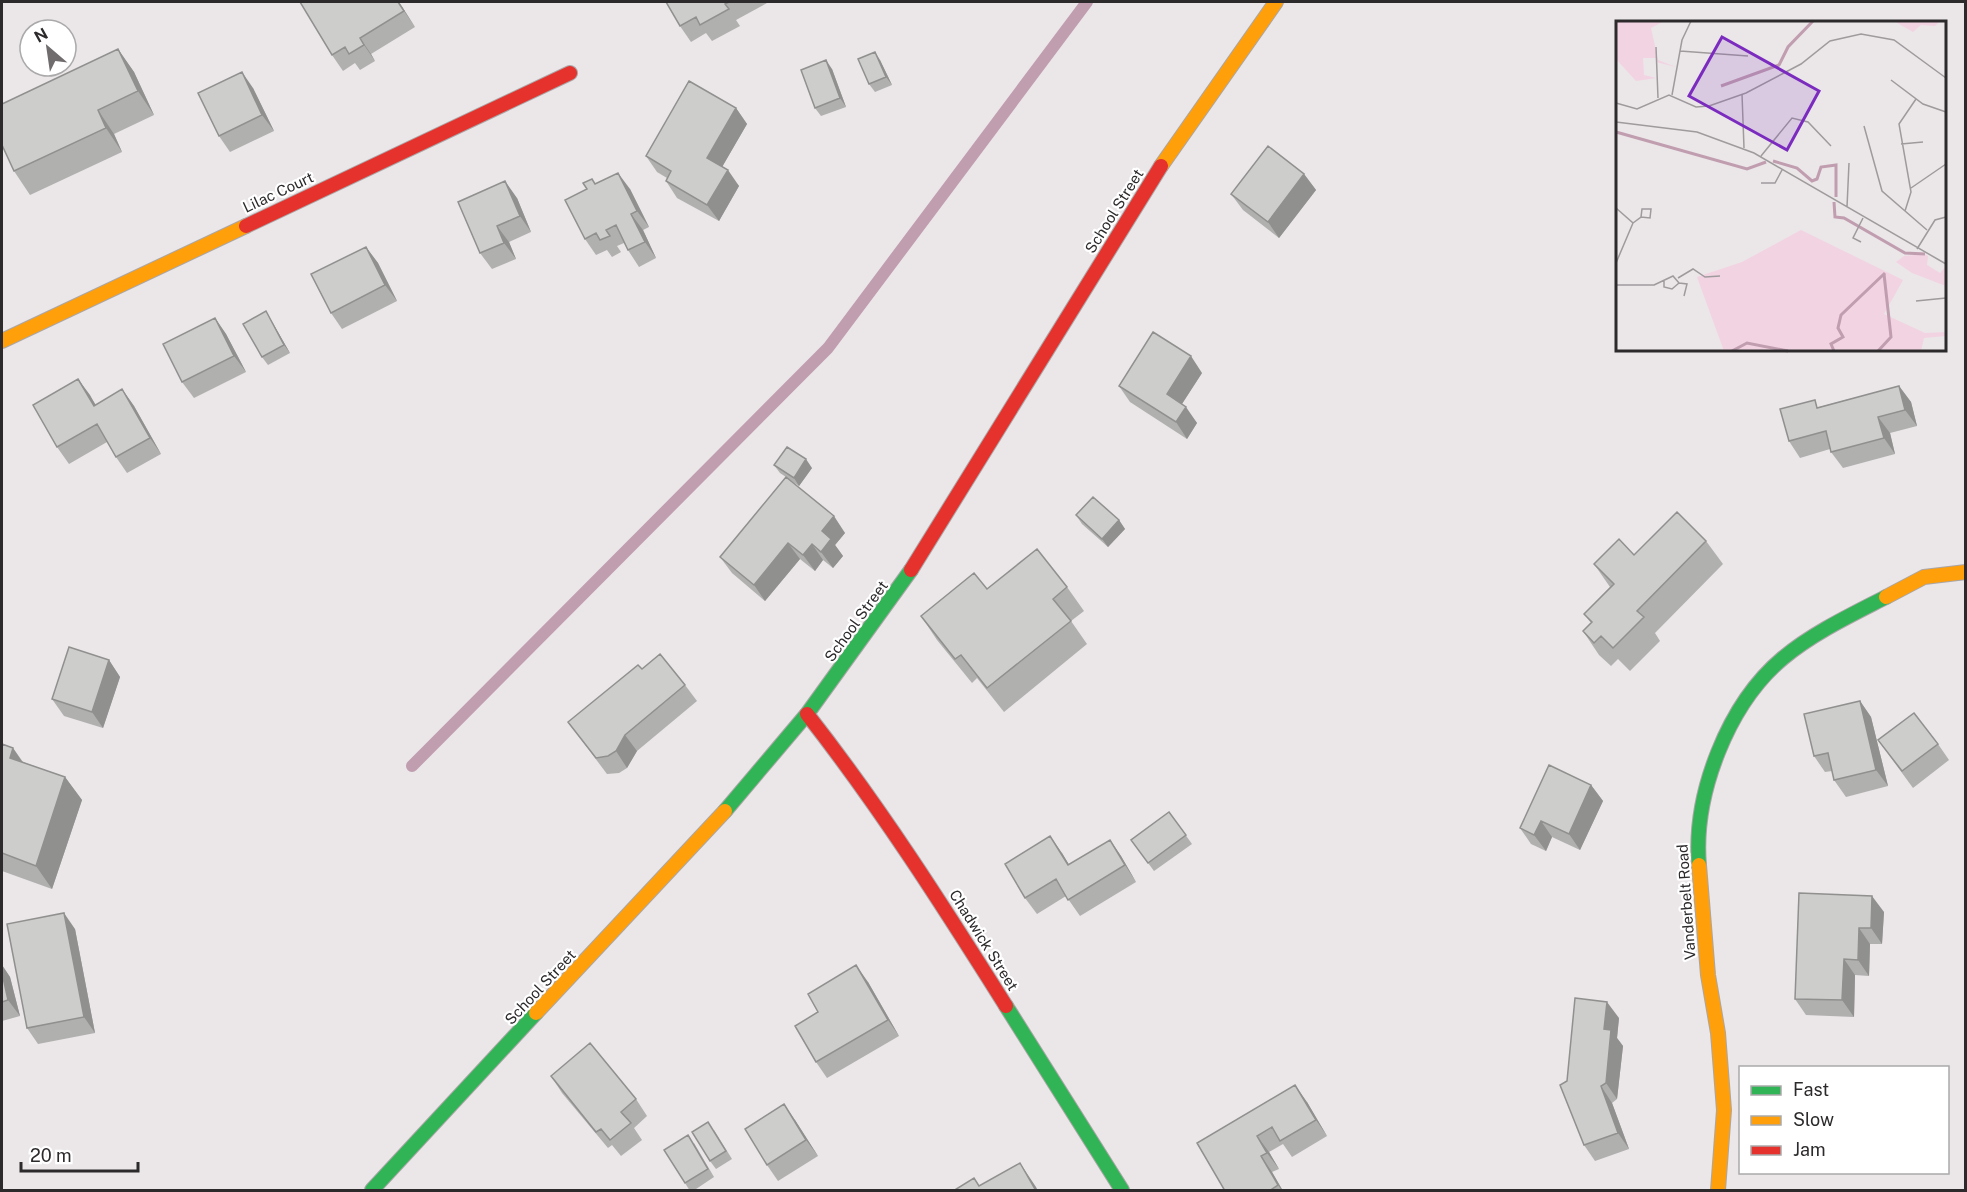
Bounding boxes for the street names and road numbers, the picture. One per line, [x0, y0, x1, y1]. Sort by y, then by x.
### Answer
street label: School Street [1081, 166, 1147, 256]
street label: Lilac Court [240, 168, 316, 216]
street label: School Street [821, 577, 891, 665]
street label: Vanderbelt Road [1673, 843, 1699, 961]
street label: Chadwick Street [946, 887, 1022, 994]
street label: School Street [501, 946, 579, 1028]

